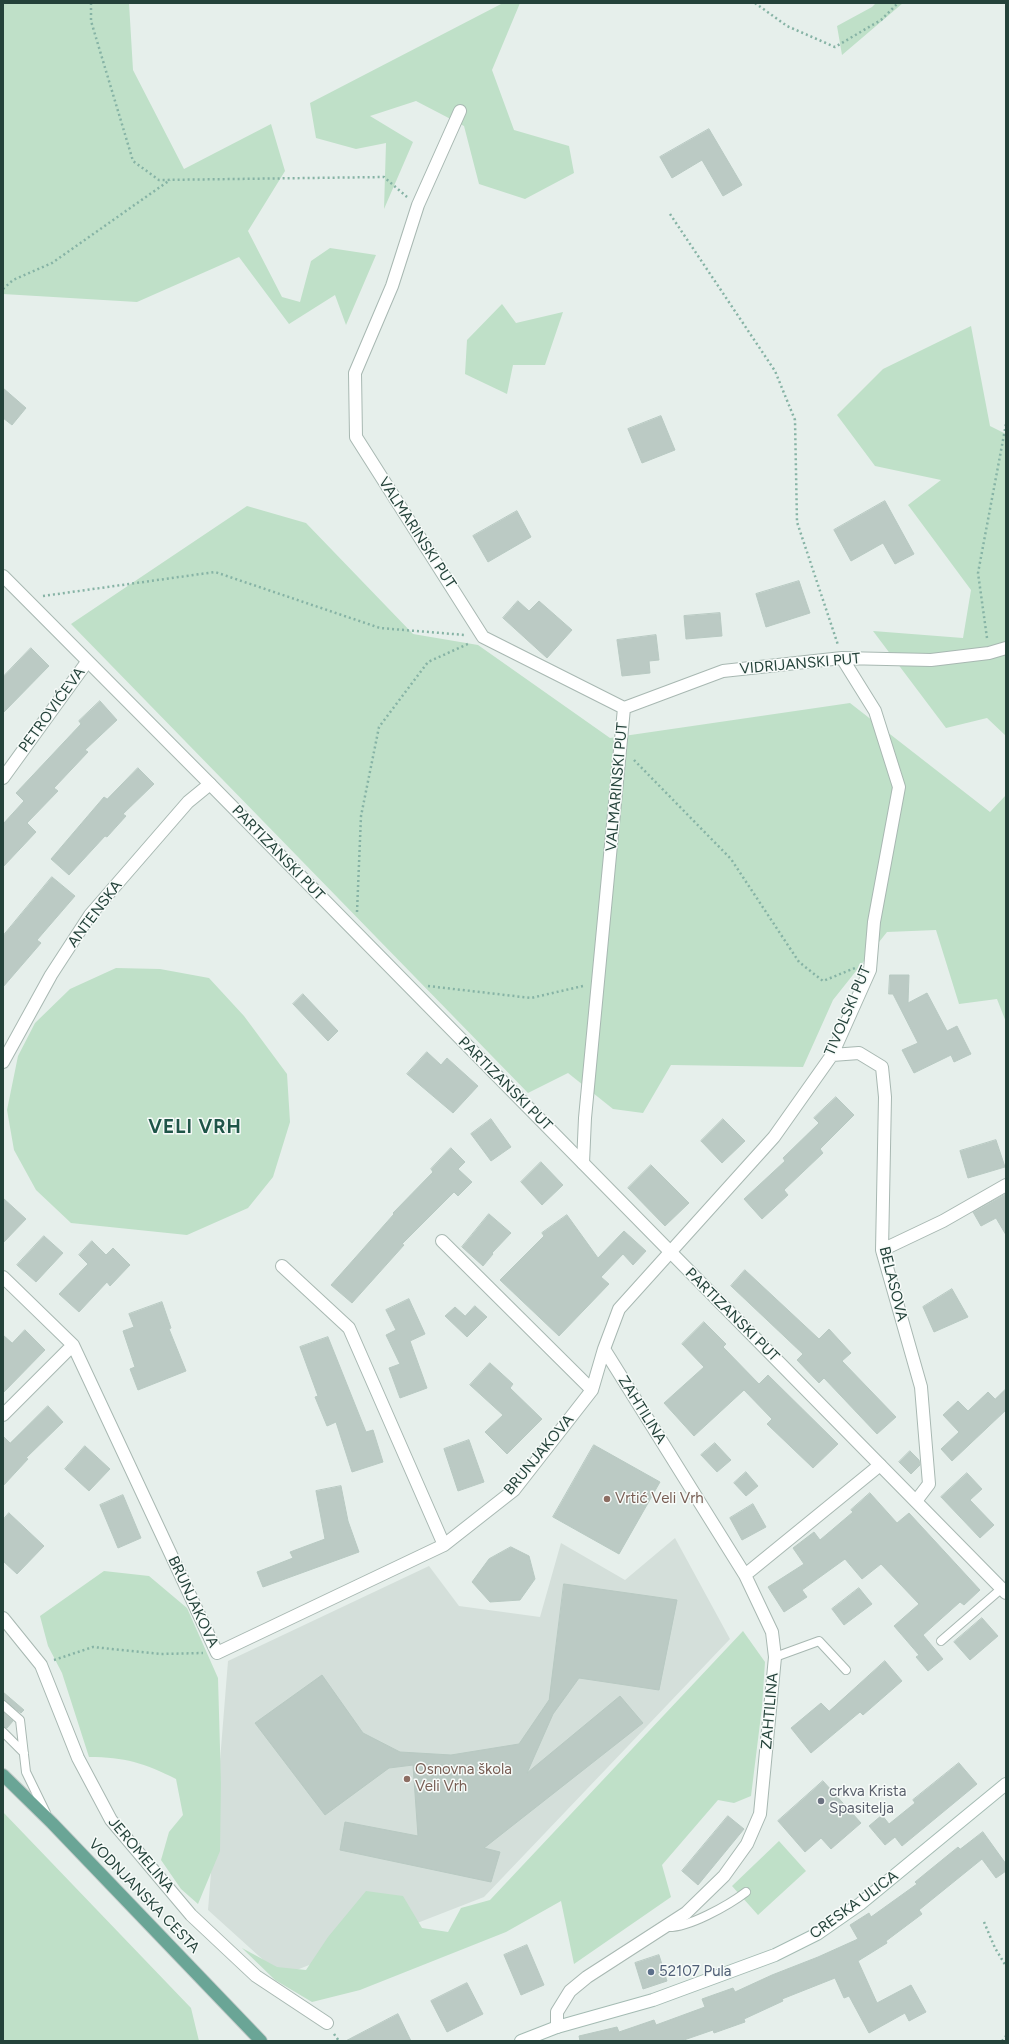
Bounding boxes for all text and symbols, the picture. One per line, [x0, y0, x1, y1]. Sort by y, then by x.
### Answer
street label: VALMARINSKI PUT [374, 474, 460, 592]
street label: VIDRIJANSKI PUT [739, 650, 861, 678]
street label: PETROVIĆEVA [15, 664, 89, 756]
street label: VALMARINSKI PUT [602, 722, 632, 852]
street label: PARTIZANSKI PUT [228, 802, 328, 904]
street label: ANTENSKA [64, 877, 126, 951]
street label: TIVOLSKI PUT [821, 963, 875, 1059]
street label: PARTIZANSKI PUT [454, 1033, 556, 1135]
district label: VELI VRH [148, 1116, 242, 1138]
street label: BELASOVA [875, 1245, 911, 1323]
street label: PARTIZANSKI PUT [681, 1264, 783, 1366]
street label: ZAHTILINA [614, 1373, 670, 1447]
street label: BRUNJAKOVA [500, 1411, 578, 1499]
place label: Vrtić Veli Vrh [615, 1490, 704, 1508]
marker: Vrtić Veli Vrh [602, 1494, 612, 1504]
street label: BRUNJAKOVA [164, 1553, 222, 1651]
street label: ZAHTILINA [758, 1672, 782, 1750]
place label: Osnovna škola Veli Vrh [415, 1761, 512, 1796]
marker: Osnovna škola Veli Vrh [402, 1774, 412, 1784]
place label: crkva Krista Spasitelja [829, 1783, 906, 1818]
marker: crkva Krista Spasitelja [816, 1796, 826, 1806]
street label: JEROMELINA [104, 1814, 178, 1896]
street label: VODNJANSKA CESTA [85, 1835, 203, 1957]
street label: CRESKA ULICA [806, 1867, 902, 1943]
place label: 52107 Pula [659, 1963, 732, 1981]
marker: 52107 Pula [646, 1967, 656, 1977]

